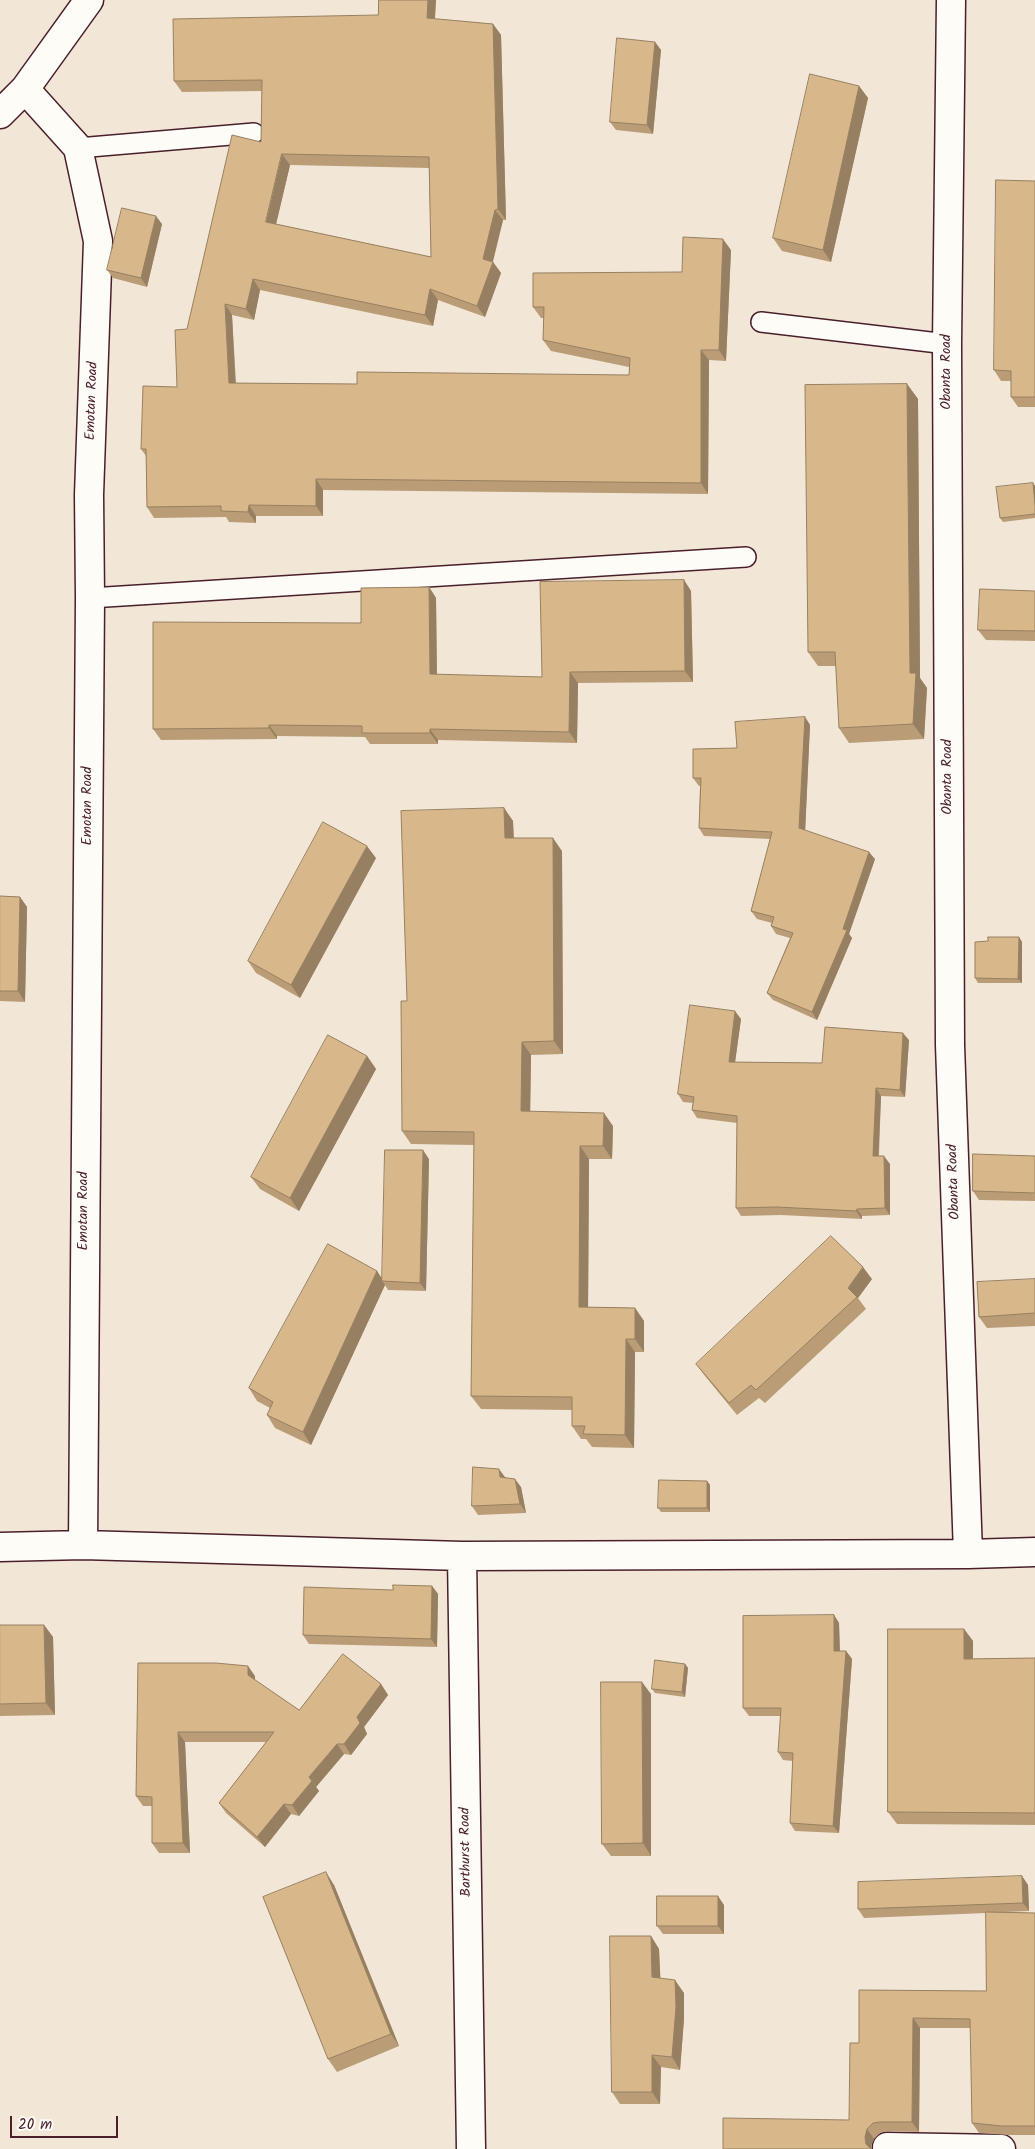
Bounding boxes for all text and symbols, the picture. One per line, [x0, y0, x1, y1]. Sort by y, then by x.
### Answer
street label: Obanta Road [940, 334, 956, 410]
street label: Emotan Road [83, 361, 103, 441]
street label: Obanta Road [941, 739, 957, 815]
street label: Emotan Road [81, 767, 97, 845]
street label: Obanta Road [945, 1144, 965, 1220]
street label: Emotan Road [77, 1172, 93, 1250]
street label: Barthurst Road [458, 1807, 476, 1897]
scale bar [12, 2106, 120, 2138]
text: 20 m [18, 2113, 52, 2137]

